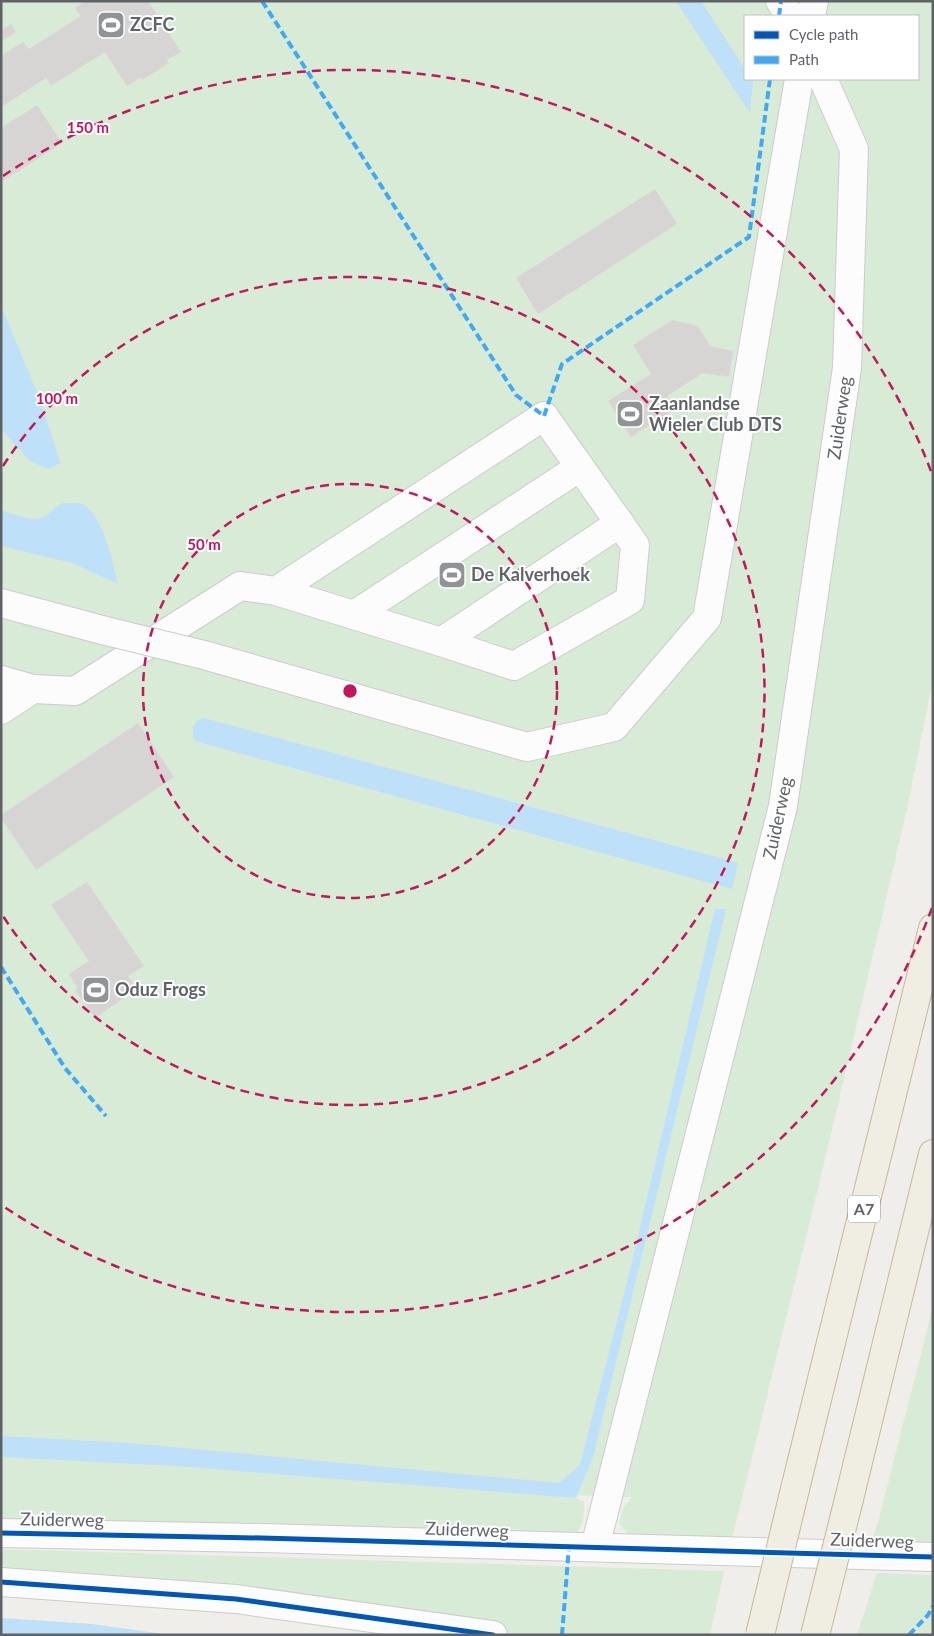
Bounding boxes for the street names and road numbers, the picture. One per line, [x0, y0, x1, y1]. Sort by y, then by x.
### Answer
street label: Zuiderweg [822, 375, 856, 461]
street label: Zuiderweg [758, 775, 796, 861]
road number: A7 [848, 1196, 880, 1222]
street label: Zuiderweg [20, 1507, 104, 1531]
street label: Zuiderweg [425, 1517, 509, 1541]
street label: Zuiderweg [830, 1528, 914, 1552]

